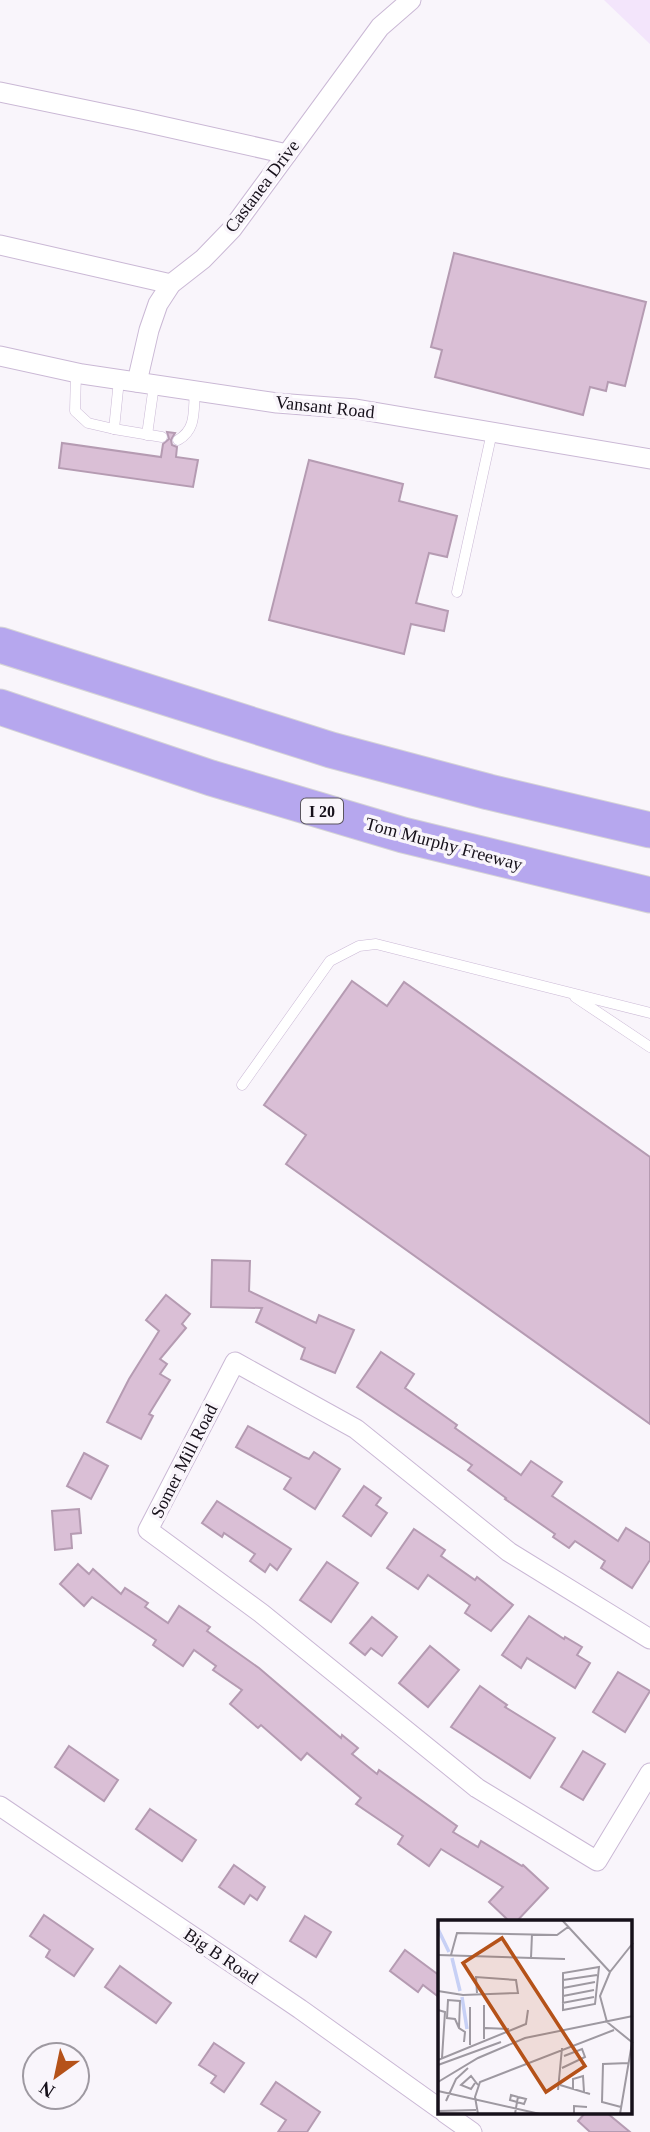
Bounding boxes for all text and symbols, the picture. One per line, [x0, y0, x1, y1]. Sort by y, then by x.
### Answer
street label: Castanea Drive [221, 136, 303, 236]
street label: Vansant Road [274, 392, 376, 422]
road number: I 20 [301, 798, 343, 824]
street label: Tom Murphy Freeway [363, 813, 525, 875]
street label: Somer Mill Road [147, 1401, 221, 1521]
inset map [438, 1920, 632, 2114]
street label: Big B Road [180, 1924, 262, 1988]
north arrow [21, 2041, 91, 2111]
text: N [35, 2077, 58, 2102]

